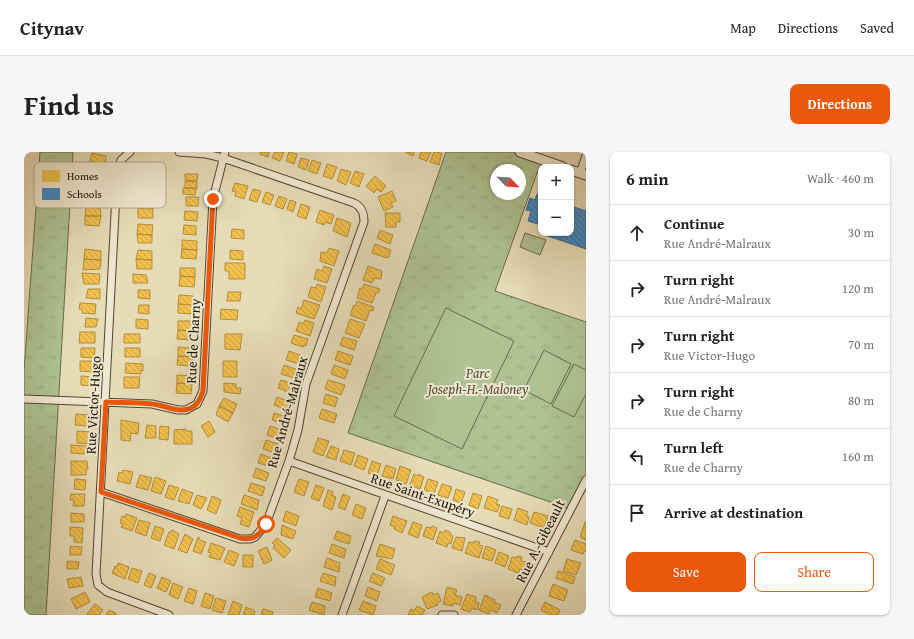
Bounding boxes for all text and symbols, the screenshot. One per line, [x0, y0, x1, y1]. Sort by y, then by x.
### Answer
text: Citynav [20, 14, 84, 42]
text: Map [730, 18, 756, 38]
text: Directions [778, 18, 838, 38]
text: Saved [860, 18, 894, 38]
text: Find us [24, 84, 114, 125]
button: Directions [790, 84, 890, 124]
legend [34, 162, 166, 208]
north arrow [490, 164, 526, 200]
map controls [538, 164, 574, 236]
button: + [538, 164, 574, 200]
text: 6 min [626, 166, 668, 191]
text: Homes [67, 168, 98, 184]
text: Walk · 460 m [807, 169, 874, 188]
text: Schools [67, 186, 102, 202]
route end [204, 190, 222, 208]
button: − [538, 200, 574, 236]
text: Continue [664, 213, 725, 234]
icon: ahead [626, 222, 648, 244]
text: 30 m [848, 223, 874, 242]
text: Rue André-Malraux [664, 234, 771, 253]
text: Turn right [664, 269, 735, 290]
icon: right [626, 278, 648, 300]
text: 120 m [842, 279, 874, 298]
text: Rue André-Malraux [664, 290, 771, 309]
street label: Rue de Charny [181, 298, 205, 384]
text: Turn right [664, 325, 735, 346]
icon: right [626, 334, 648, 356]
text: 70 m [848, 335, 874, 354]
text: Rue Victor-Hugo [664, 346, 755, 365]
street label: Rue André-Malraux [262, 353, 313, 470]
street label: Rue Victor-Hugo [80, 355, 106, 455]
park label: Parc Joseph-H.-Maloney [426, 363, 529, 399]
text: Turn right [664, 381, 735, 402]
icon: right [626, 390, 648, 412]
text: 80 m [848, 391, 874, 410]
text: Rue de Charny [664, 402, 743, 421]
text: Turn left [664, 437, 723, 458]
icon: left [626, 446, 648, 468]
text: 160 m [842, 447, 874, 466]
text: Rue de Charny [664, 458, 743, 477]
street label: Rue Saint-Exupéry [368, 468, 478, 522]
street label: Rue A.-Gibeault [510, 496, 570, 586]
icon: arrive [626, 502, 648, 524]
text: Arrive at destination [664, 502, 803, 523]
route start [257, 515, 275, 533]
button: Save [626, 552, 746, 592]
button: Share [754, 552, 874, 592]

